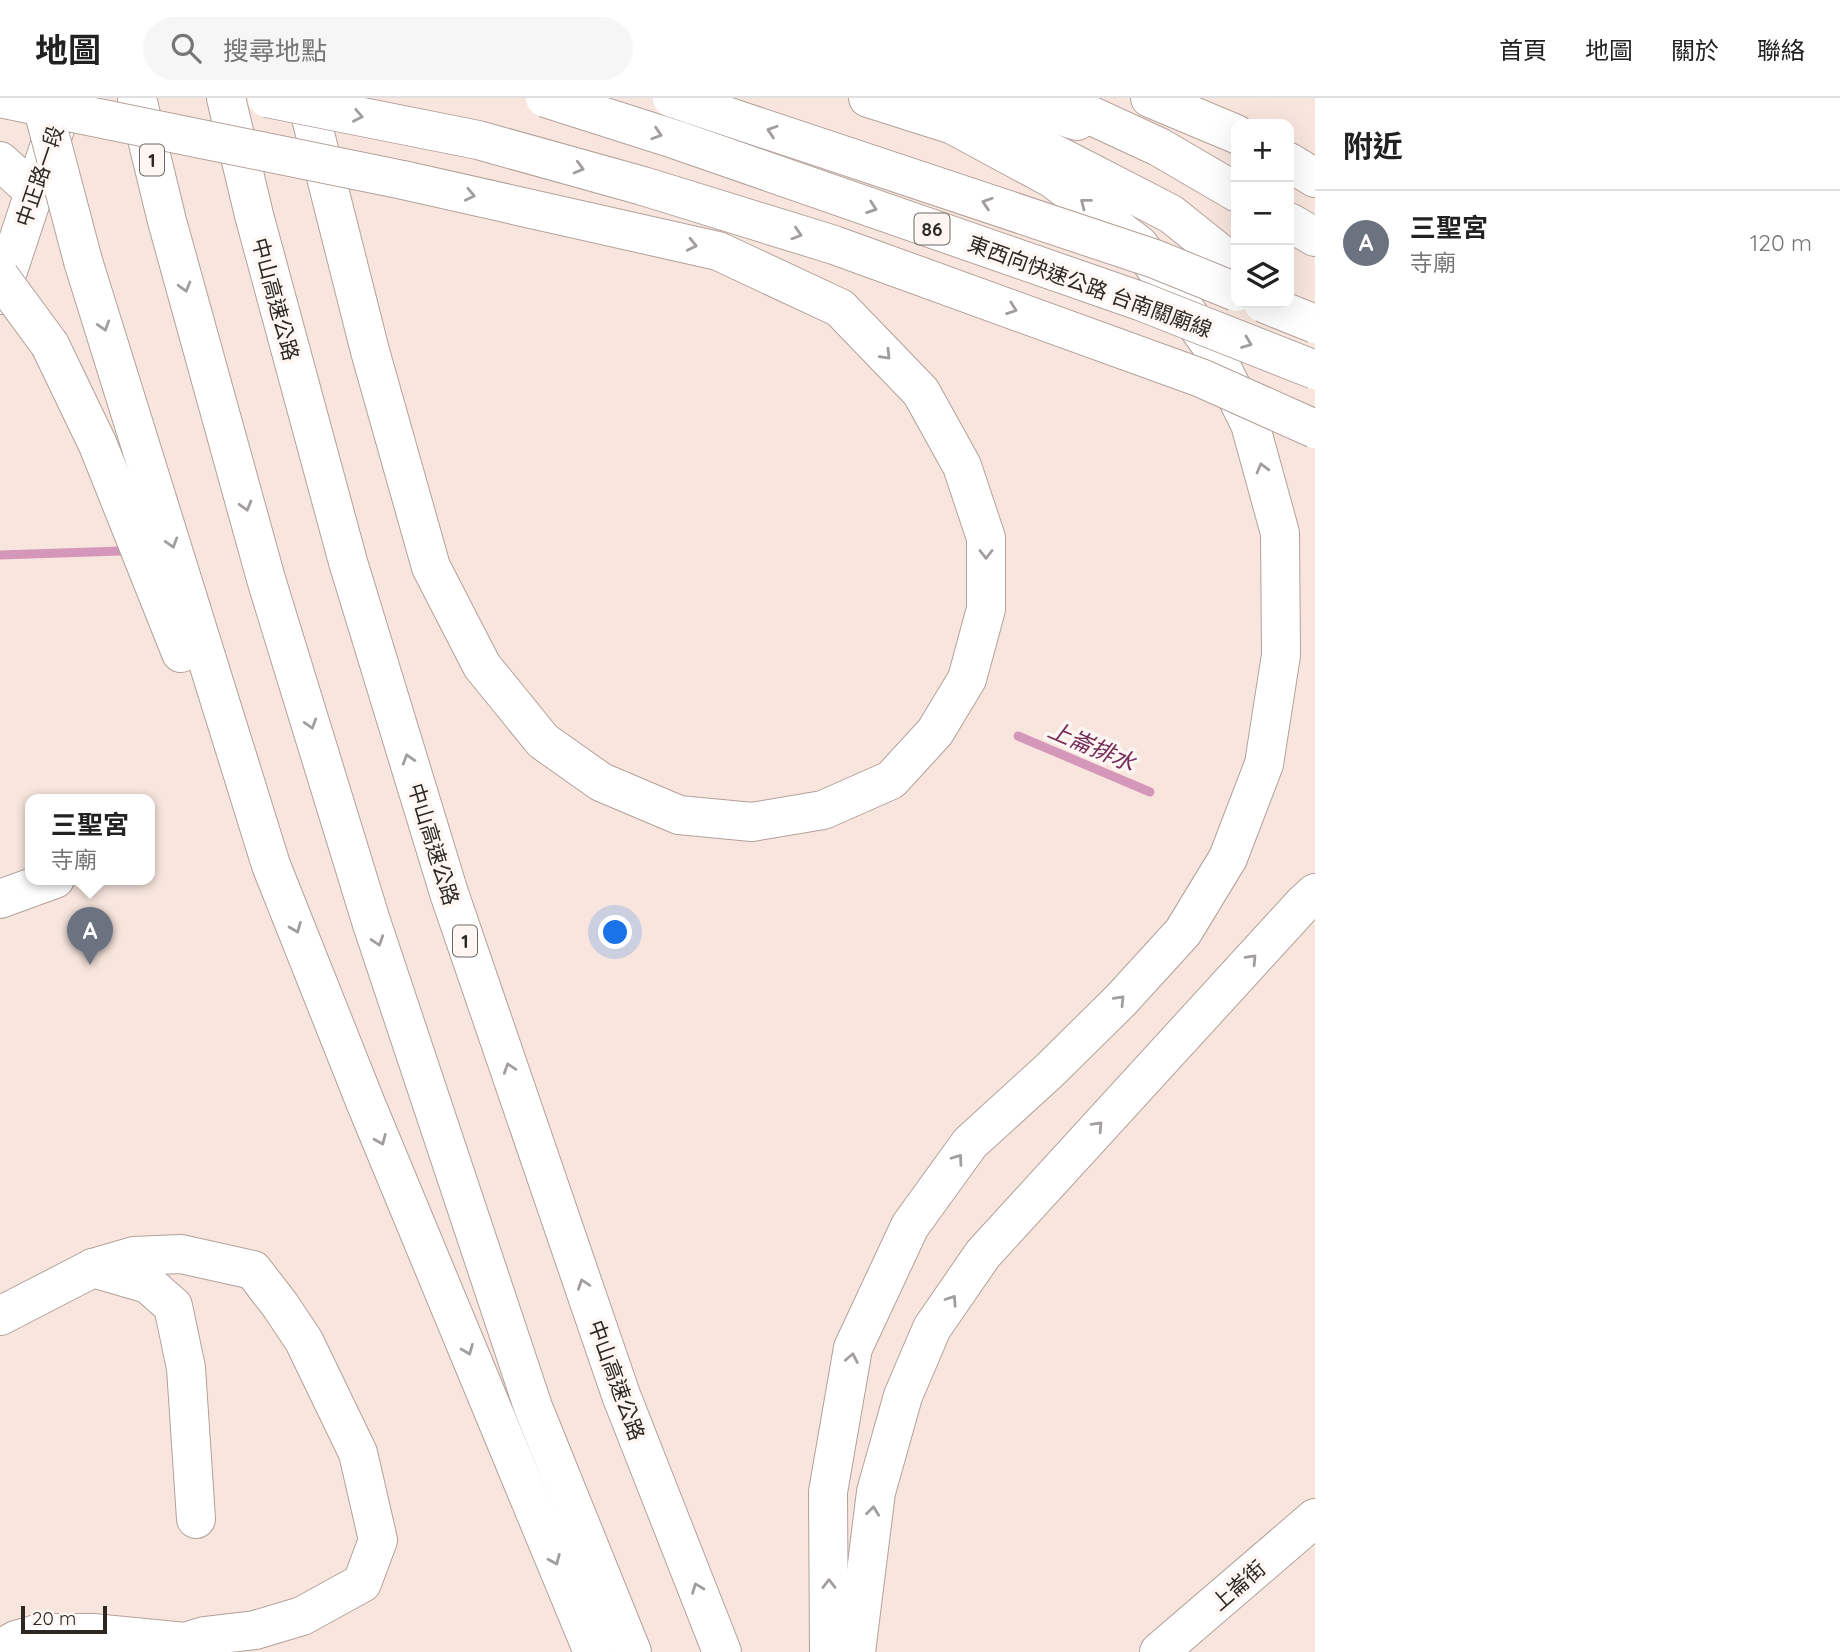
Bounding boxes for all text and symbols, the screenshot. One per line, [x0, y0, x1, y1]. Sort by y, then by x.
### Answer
search box [143, 17, 633, 80]
text: 地圖 [35, 29, 101, 70]
icon: search [167, 29, 205, 67]
text: 搜尋地點 [223, 34, 327, 67]
text: 首頁 [1499, 35, 1547, 65]
text: 地圖 [1585, 35, 1633, 65]
text: 關於 [1671, 35, 1719, 65]
text: 聯絡 [1757, 35, 1805, 65]
one-way arrow [352, 108, 364, 123]
map controls [1231, 119, 1294, 308]
button: + [1231, 119, 1294, 182]
street label: 中正路一段 [10, 122, 68, 230]
one-way arrow [766, 125, 778, 139]
one-way arrow [650, 126, 663, 140]
text: 附近 [1343, 127, 1403, 165]
road number: 1 [140, 144, 164, 176]
one-way arrow [573, 160, 585, 174]
button: − [1231, 182, 1294, 245]
one-way arrow [464, 187, 476, 201]
one-way arrow [982, 197, 994, 211]
one-way arrow [1080, 198, 1092, 211]
one-way arrow [866, 200, 878, 214]
text: 三聖宮 [1410, 211, 1488, 244]
road number: 86 [914, 214, 950, 244]
one-way arrow [791, 225, 803, 240]
text: A [1359, 228, 1373, 257]
text: 120 m [1750, 228, 1812, 257]
street label: 東西向快速公路 台南關廟線 [964, 230, 1216, 342]
street label: 中山高速公路 [247, 235, 305, 363]
one-way arrow [685, 237, 697, 251]
button: layers [1231, 245, 1294, 308]
text: 寺廟 [1410, 248, 1456, 277]
one-way arrow [177, 281, 191, 293]
one-way arrow [1005, 301, 1017, 315]
one-way arrow [95, 319, 110, 331]
one-way arrow [1241, 335, 1253, 349]
one-way arrow [877, 347, 890, 360]
one-way arrow [1256, 462, 1270, 474]
one-way arrow [238, 500, 252, 512]
one-way arrow [163, 536, 178, 548]
one-way arrow [978, 549, 994, 560]
water label: 上崙排水 [1044, 715, 1141, 778]
one-way arrow [302, 718, 317, 730]
one-way arrow [402, 753, 416, 766]
street label: 中山高速公路 [403, 780, 465, 908]
popup [25, 794, 155, 885]
text: 三聖宮 [51, 808, 129, 841]
text: 寺廟 [51, 845, 97, 874]
pin: A [67, 907, 113, 965]
your location [598, 915, 632, 949]
one-way arrow [288, 922, 302, 934]
road number: 1 [453, 926, 477, 956]
one-way arrow [370, 935, 384, 947]
one-way arrow [1244, 954, 1256, 967]
one-way arrow [1112, 995, 1125, 1008]
one-way arrow [503, 1063, 517, 1075]
one-way arrow [1090, 1121, 1102, 1134]
one-way arrow [372, 1133, 386, 1145]
one-way arrow [950, 1154, 962, 1167]
one-way arrow [577, 1278, 591, 1290]
one-way arrow [944, 1295, 956, 1308]
street label: 中山高速公路 [583, 1316, 651, 1444]
one-way arrow [460, 1342, 474, 1355]
one-way arrow [844, 1352, 859, 1364]
one-way arrow [866, 1505, 881, 1517]
one-way arrow [547, 1553, 561, 1565]
street label: 上崙街 [1206, 1555, 1270, 1615]
one-way arrow [821, 1578, 836, 1589]
one-way arrow [691, 1583, 705, 1595]
scale bar [21, 1603, 107, 1635]
text: 20 m [32, 1606, 76, 1630]

